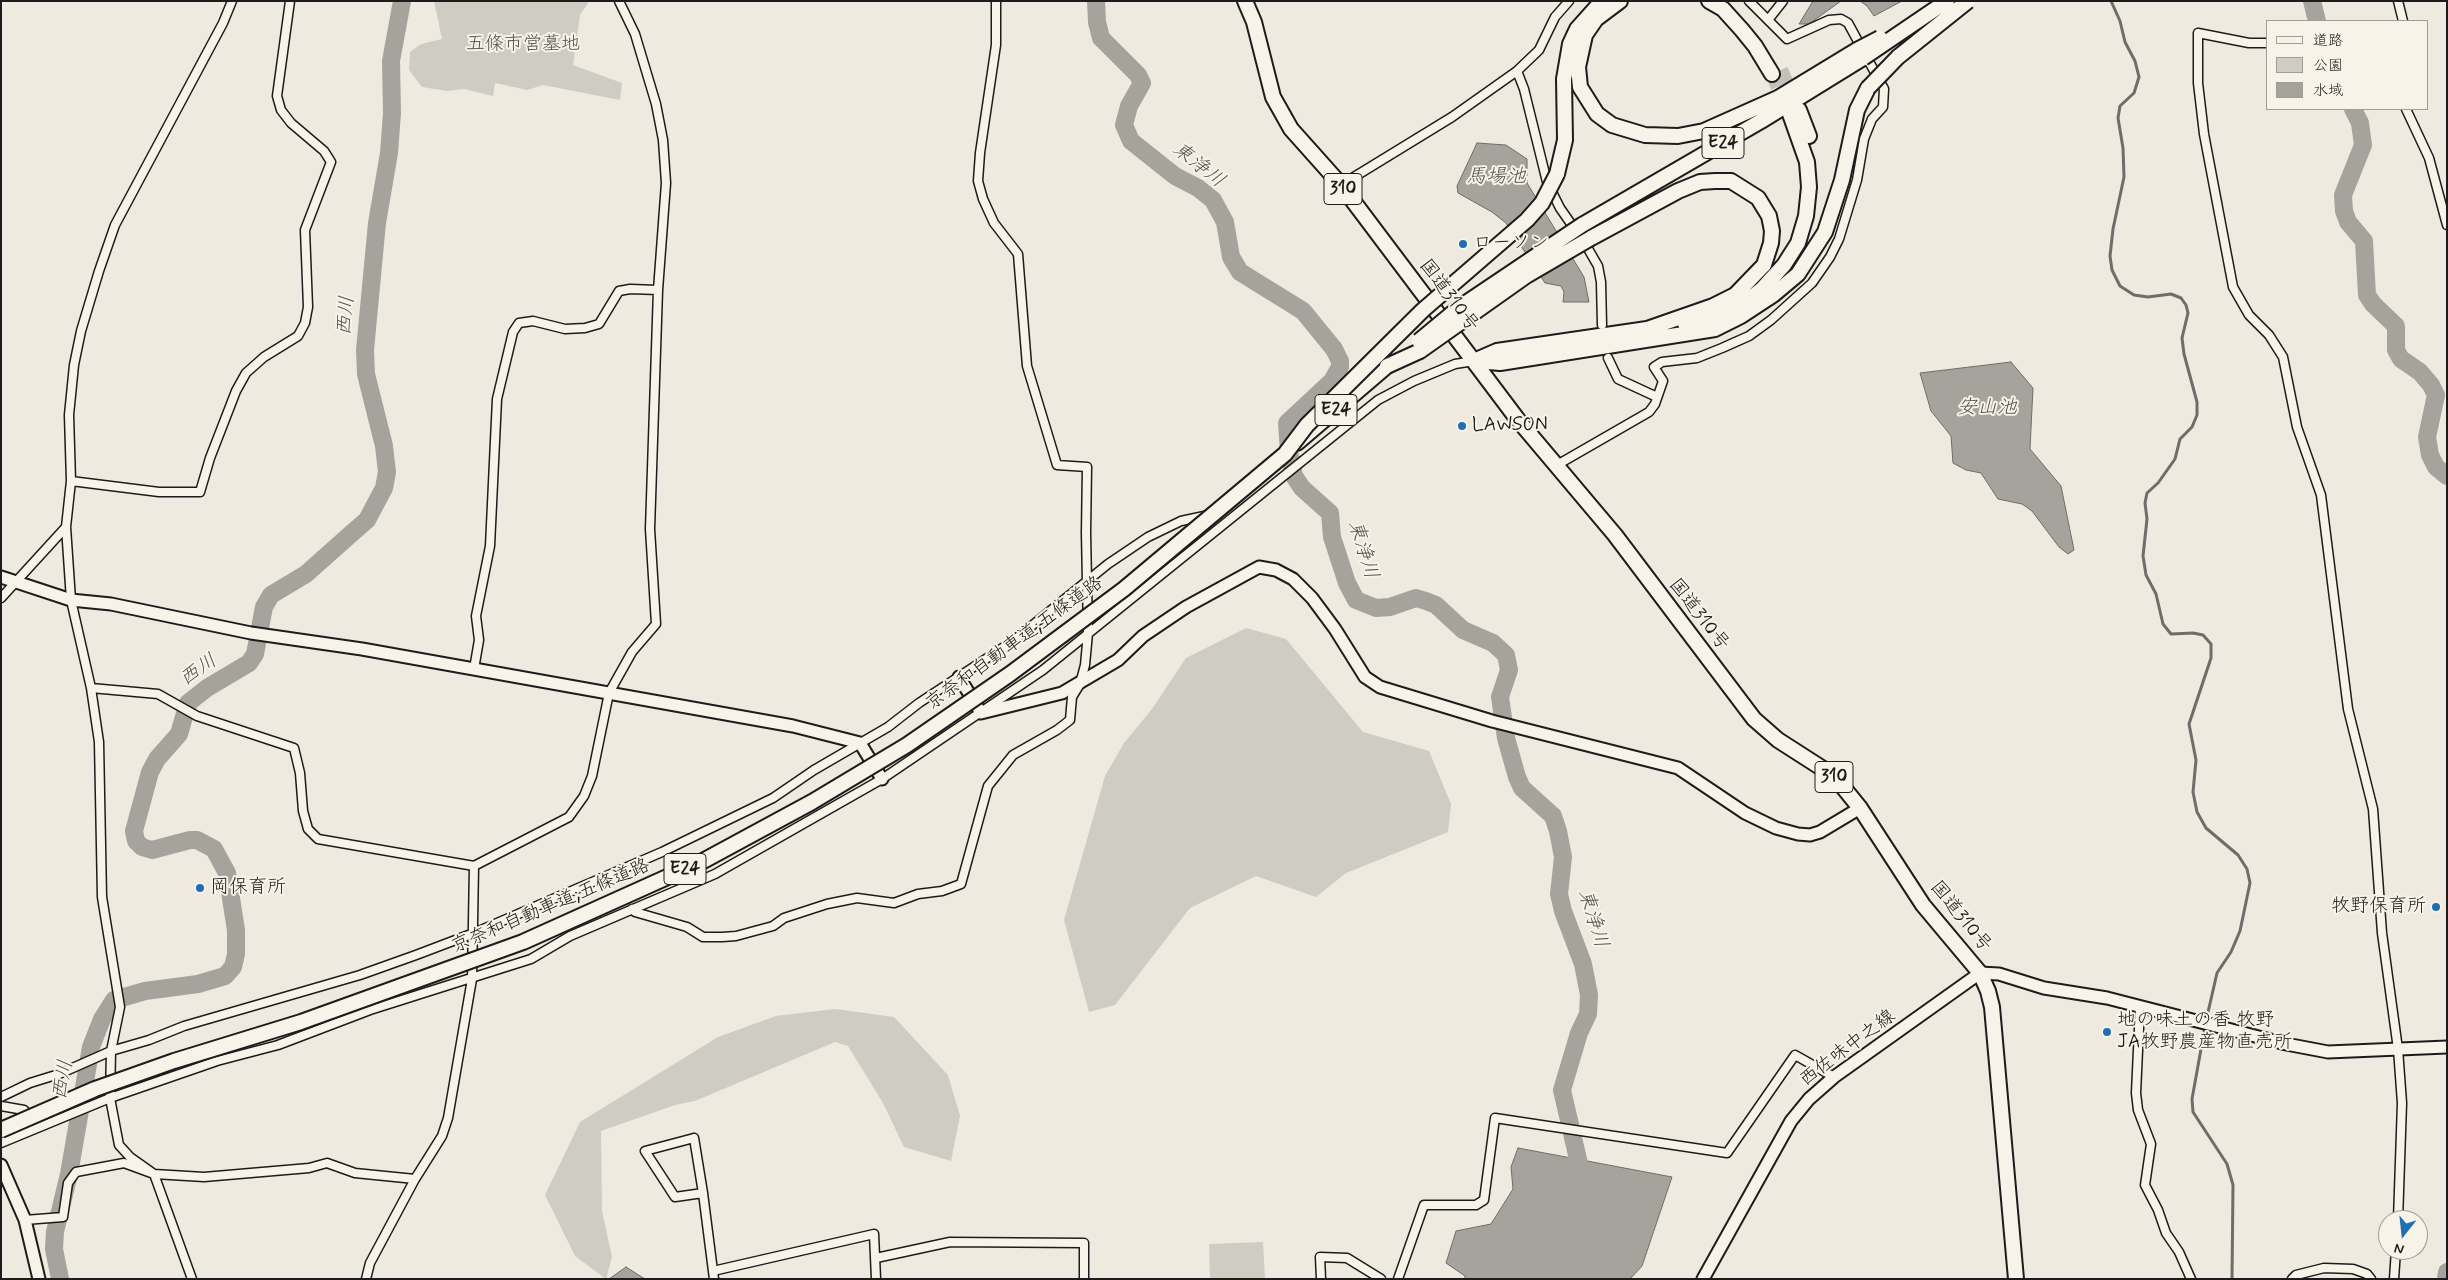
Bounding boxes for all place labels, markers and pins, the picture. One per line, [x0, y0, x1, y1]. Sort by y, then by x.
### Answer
place label: ローソン [1473, 233, 1549, 255]
marker: ローソン [1457, 238, 1469, 250]
place label: LAWSON [1472, 415, 1548, 437]
marker: LAWSON [1456, 420, 1468, 432]
place label: 岡保育所 [210, 877, 286, 899]
marker: 岡保育所 [194, 882, 206, 894]
place label: 牧野保育所 [2331, 896, 2426, 918]
marker: 牧野保育所 [2430, 901, 2442, 913]
place label: 地の味土の香 牧野 JA牧野農産物直売所 [2117, 1010, 2292, 1054]
marker: 地の味土の香 牧野 JA牧野農産物直売所 [2101, 1026, 2113, 1038]

